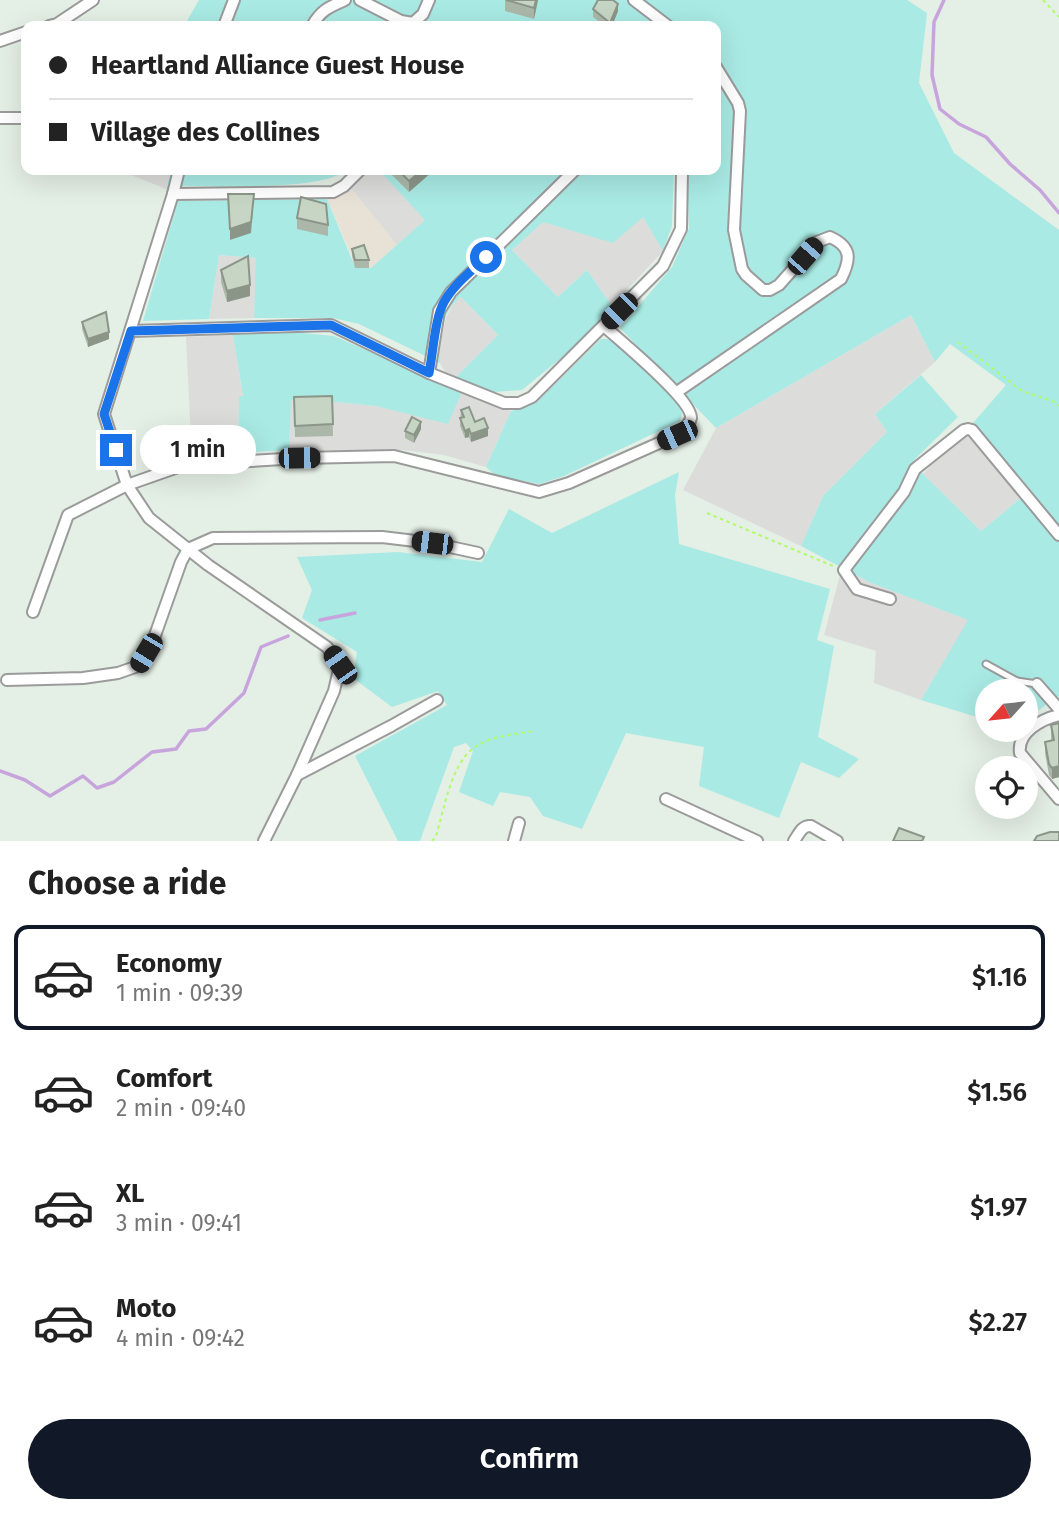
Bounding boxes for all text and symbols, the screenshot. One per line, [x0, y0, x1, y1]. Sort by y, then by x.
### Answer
text: Heartland Alliance Guest House [91, 50, 464, 81]
text: Village des Collines [91, 117, 320, 148]
car [784, 233, 827, 279]
route start [470, 241, 502, 273]
car [597, 289, 642, 333]
car [654, 417, 701, 453]
callout: 1 min [140, 426, 256, 475]
route end [100, 434, 132, 466]
text: 1 min [170, 435, 226, 463]
car [278, 447, 321, 469]
car [410, 530, 455, 556]
car [127, 630, 166, 676]
car [320, 642, 361, 688]
north arrow [975, 679, 1038, 742]
map controls [975, 679, 1038, 819]
button: locate [975, 756, 1038, 819]
text: Choose a ride [28, 864, 226, 902]
icon: car [32, 946, 95, 1009]
text: Economy [116, 948, 222, 979]
text: $1.16 [972, 962, 1027, 993]
text: 1 min · 09:39 [116, 979, 243, 1007]
icon: car [32, 1061, 95, 1124]
text: Comfort [116, 1063, 212, 1094]
text: $1.56 [967, 1077, 1027, 1108]
text: 2 min · 09:40 [116, 1094, 246, 1122]
icon: car [32, 1176, 95, 1239]
text: XL [116, 1178, 144, 1209]
text: $1.97 [970, 1192, 1027, 1223]
text: 3 min · 09:41 [116, 1209, 242, 1237]
icon: car [32, 1291, 95, 1354]
text: Moto [116, 1293, 176, 1324]
text: $2.27 [968, 1307, 1027, 1338]
text: 4 min · 09:42 [116, 1324, 245, 1352]
button: Confirm [28, 1419, 1031, 1499]

